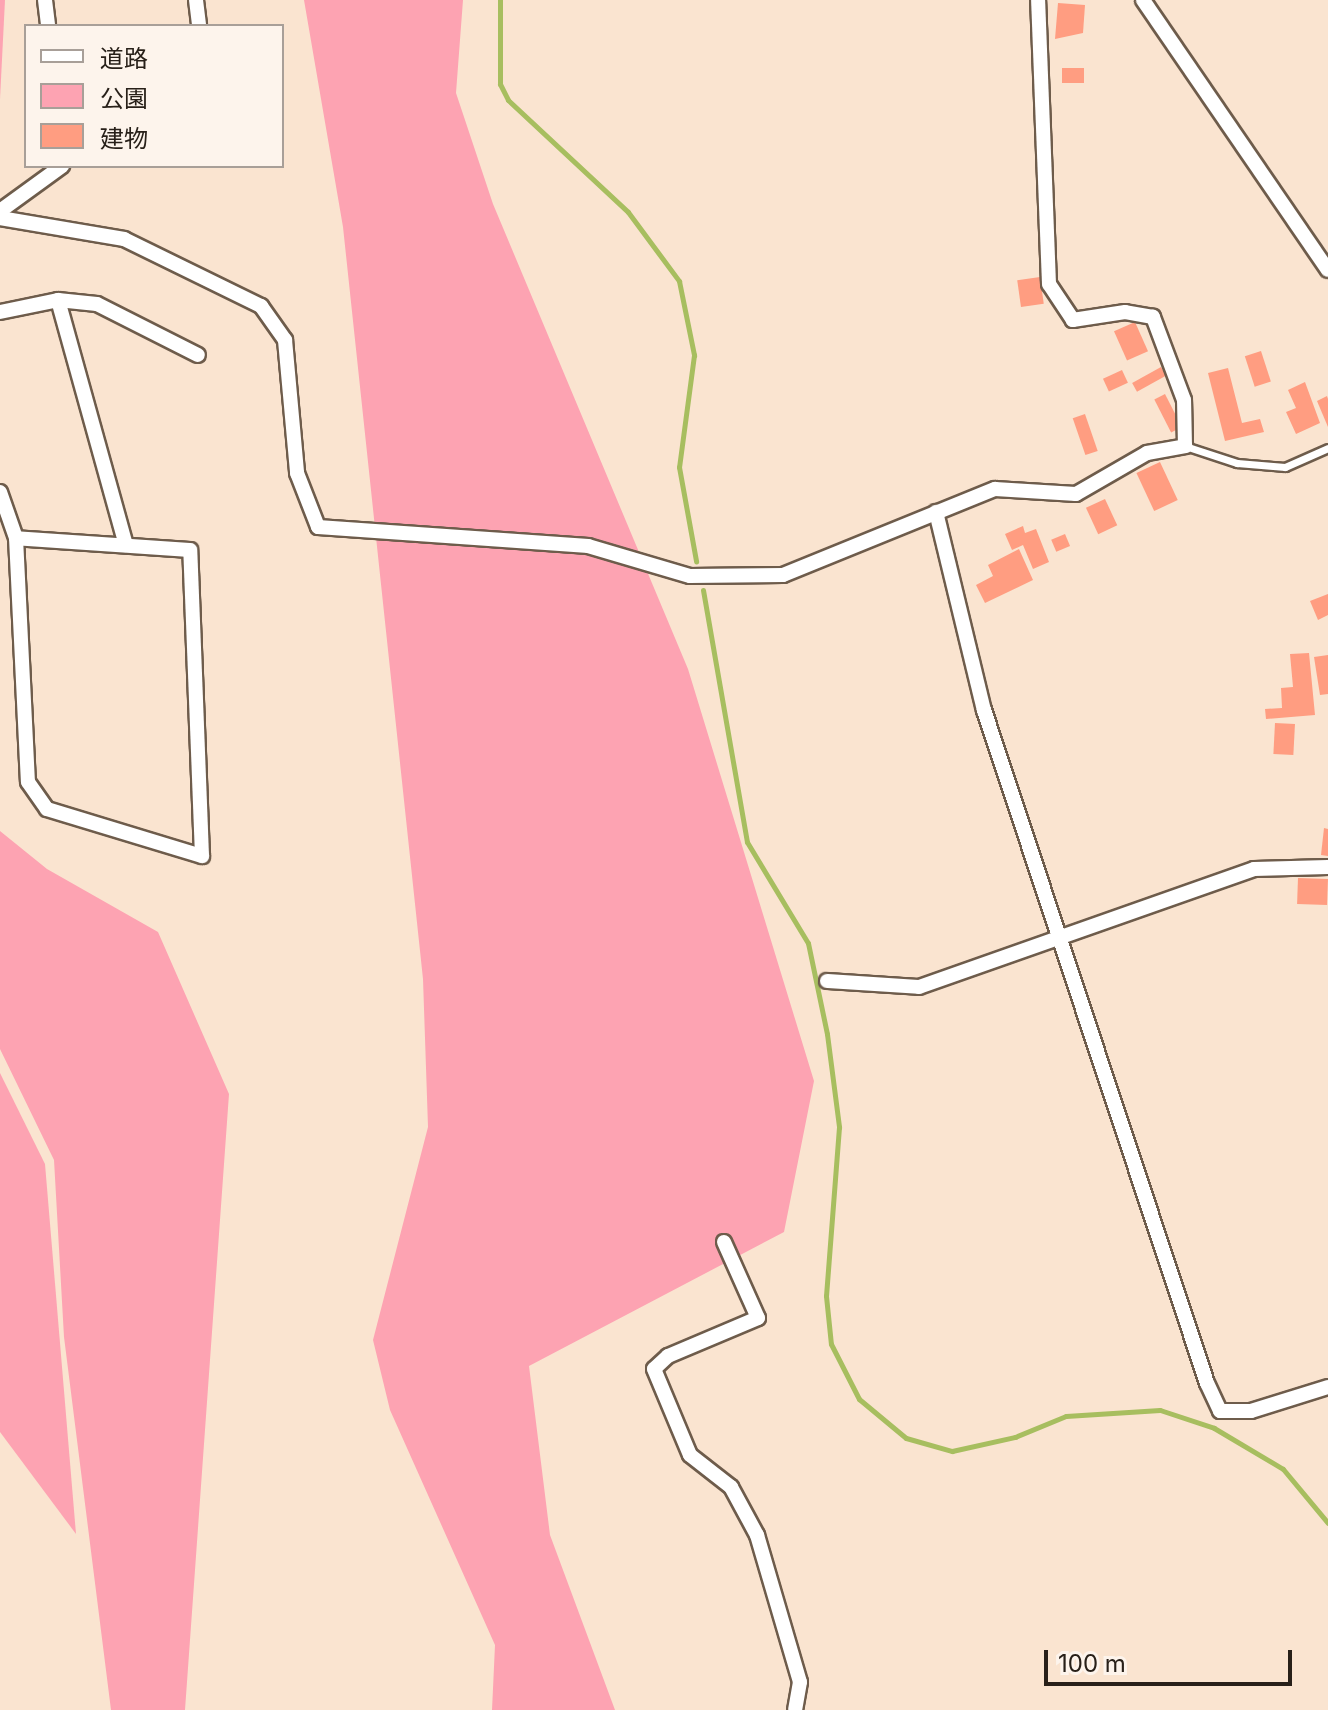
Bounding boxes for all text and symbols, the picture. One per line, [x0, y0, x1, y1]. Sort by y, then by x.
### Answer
legend [24, 24, 284, 168]
text: 道路 [100, 44, 148, 73]
text: 公園 [100, 84, 148, 113]
text: 建物 [100, 124, 148, 153]
scale bar [1048, 1634, 1296, 1684]
text: 100 m [1058, 1649, 1126, 1678]

